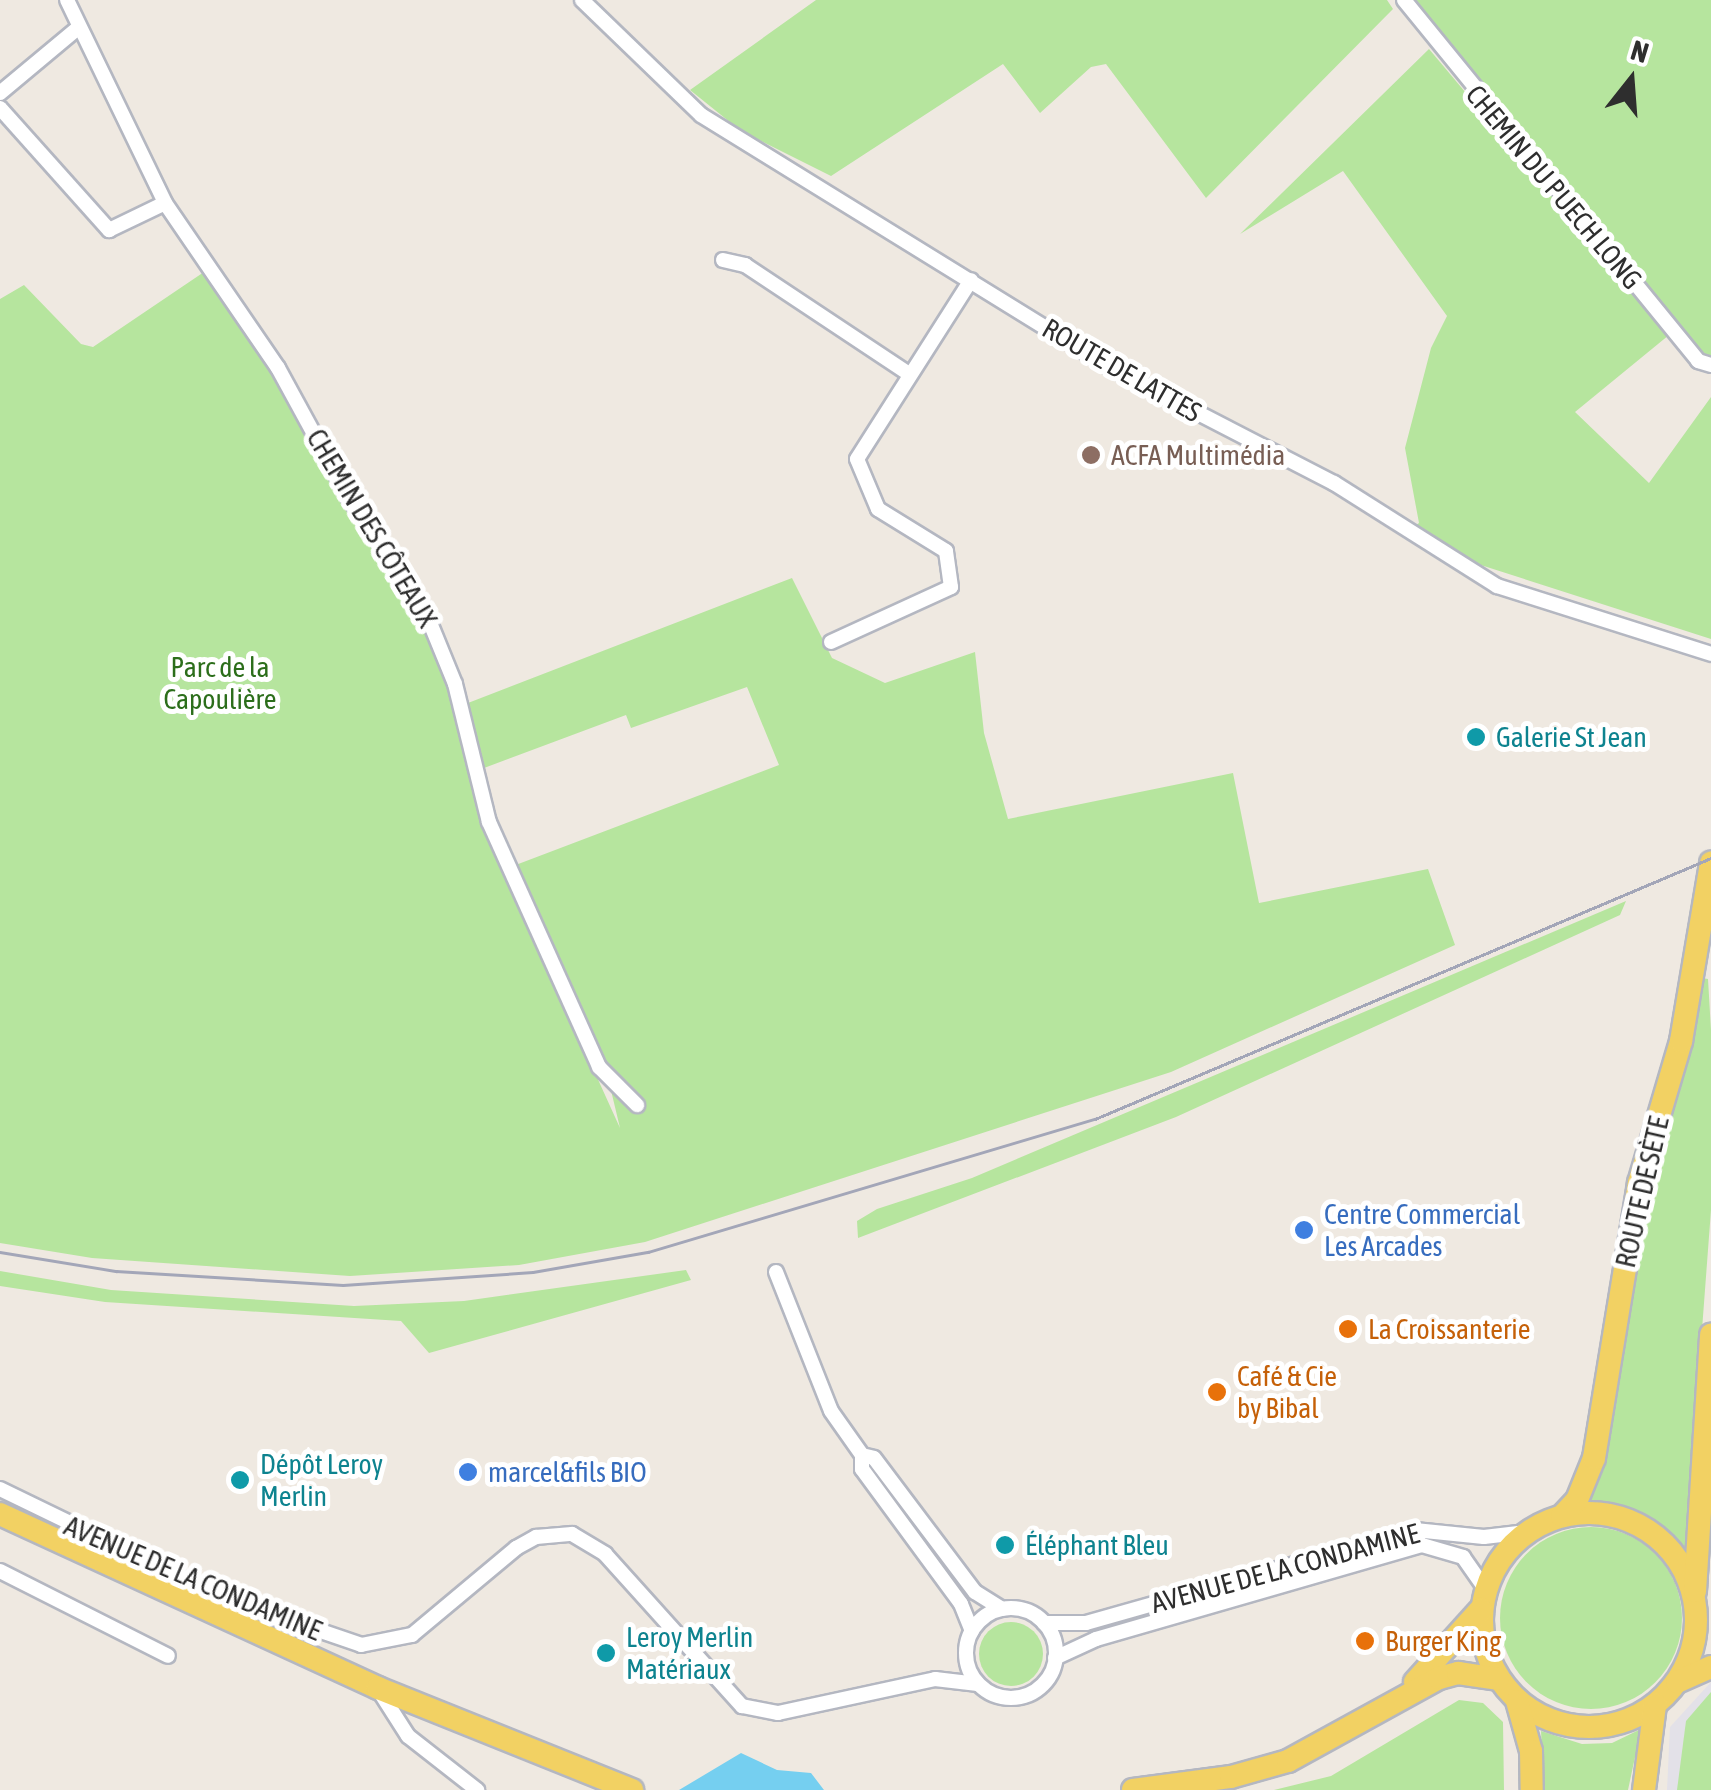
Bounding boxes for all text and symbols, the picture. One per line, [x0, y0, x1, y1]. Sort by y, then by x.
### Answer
north arrow [1581, 30, 1681, 130]
text: N [1627, 34, 1652, 69]
street label: CHEMIN DU PUECH LONG [1459, 78, 1649, 296]
street label: ROUTE DE LATTES [1037, 311, 1207, 429]
street label: CHEMIN DES CÔTEAUX [300, 423, 444, 633]
place label: ACFA Multimédia [1111, 438, 1285, 472]
marker: ACFA Multimédia [1080, 444, 1102, 466]
park label: Parc de la Capoulière [163, 650, 277, 716]
place label: Galerie St Jean [1496, 720, 1647, 754]
marker: Galerie St Jean [1465, 726, 1487, 748]
street label: ROUTE DE SÈTE [1608, 1113, 1676, 1271]
place label: Centre Commercial Les Arcades [1324, 1197, 1520, 1263]
marker: Centre Commercial Les Arcades [1293, 1219, 1315, 1241]
place label: La Croissanterie [1368, 1312, 1530, 1346]
marker: La Croissanterie [1337, 1318, 1359, 1340]
place label: Café & Cie by Bibal [1237, 1359, 1337, 1425]
marker: Café & Cie by Bibal [1206, 1381, 1228, 1403]
place label: Dépôt Leroy Merlin [260, 1447, 383, 1513]
place label: marcel&fils BIO [488, 1455, 647, 1489]
marker: marcel&fils BIO [457, 1461, 479, 1483]
marker: Dépôt Leroy Merlin [229, 1469, 251, 1491]
street label: AVENUE DE LA CONDAMINE [59, 1509, 327, 1647]
street label: AVENUE DE LA CONDAMINE [1147, 1516, 1423, 1620]
place label: Éléphant Bleu [1025, 1528, 1169, 1562]
marker: Éléphant Bleu [994, 1534, 1016, 1556]
place label: Leroy Merlin Matériaux [626, 1620, 753, 1686]
place label: Burger King [1385, 1624, 1501, 1658]
marker: Burger King [1354, 1630, 1376, 1652]
marker: Leroy Merlin Matériaux [595, 1642, 617, 1664]

